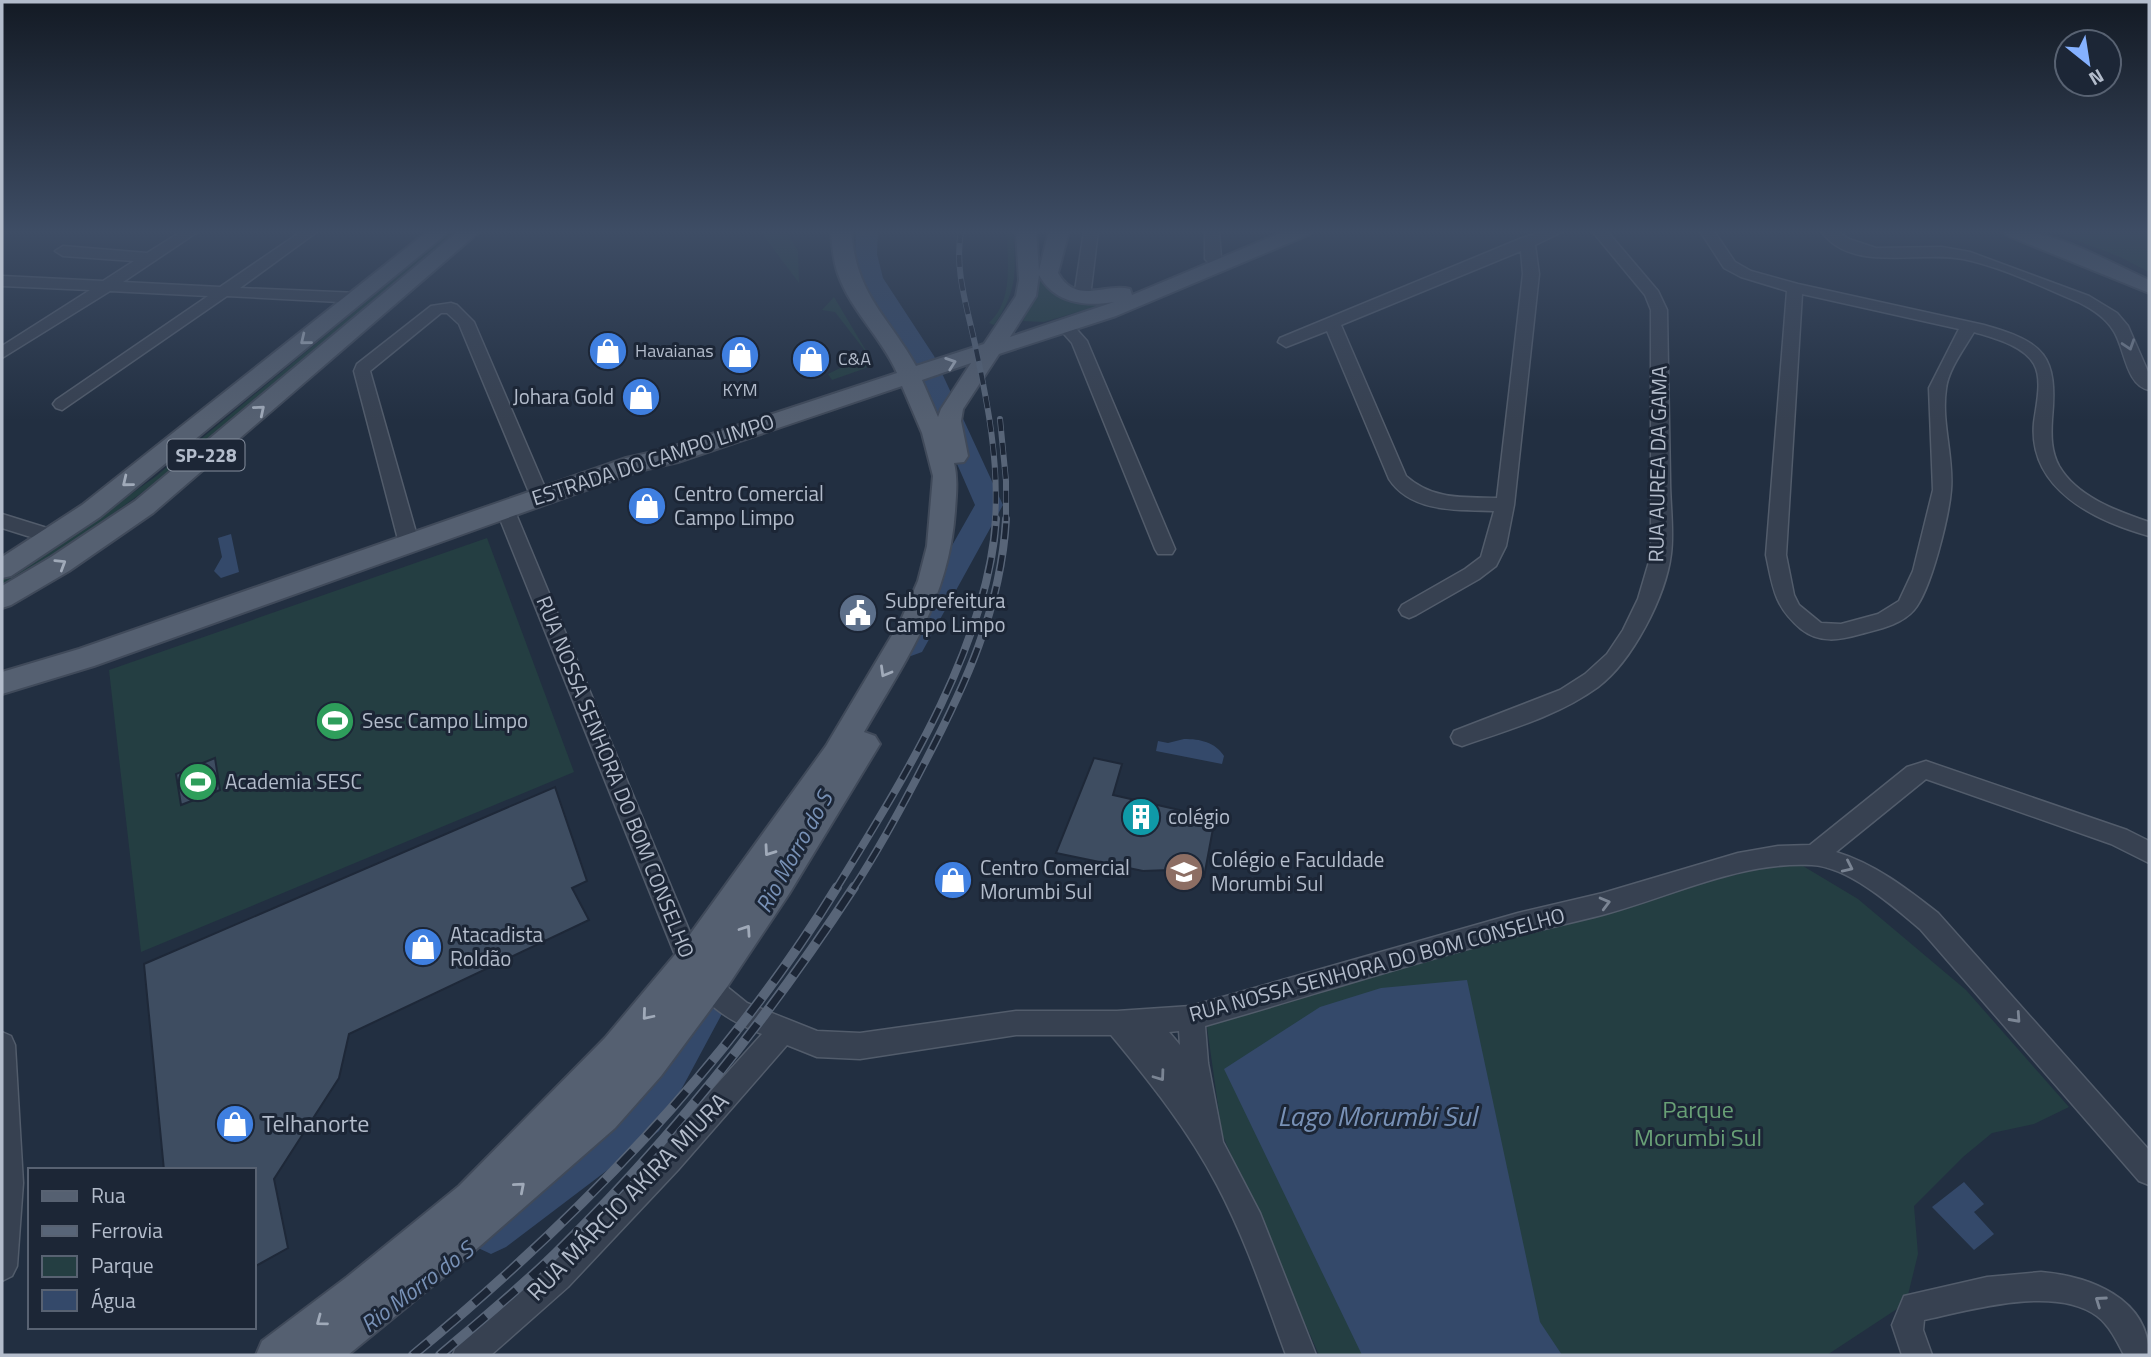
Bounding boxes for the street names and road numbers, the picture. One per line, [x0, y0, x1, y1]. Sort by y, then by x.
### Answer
street label: RUA AUREA DA GAMA [1639, 365, 1675, 563]
street label: ESTRADA DO CAMPO LIMPO [527, 405, 778, 513]
road number: SP-228 [168, 440, 244, 470]
street label: RUA NOSSA SENHORA DO BOM CONSELHO [528, 591, 703, 962]
street label: RUA NOSSA SENHORA DO BOM CONSELHO [1185, 898, 1568, 1030]
street label: RUA MÁRCIO AKIRA MIURA [518, 1084, 737, 1309]

